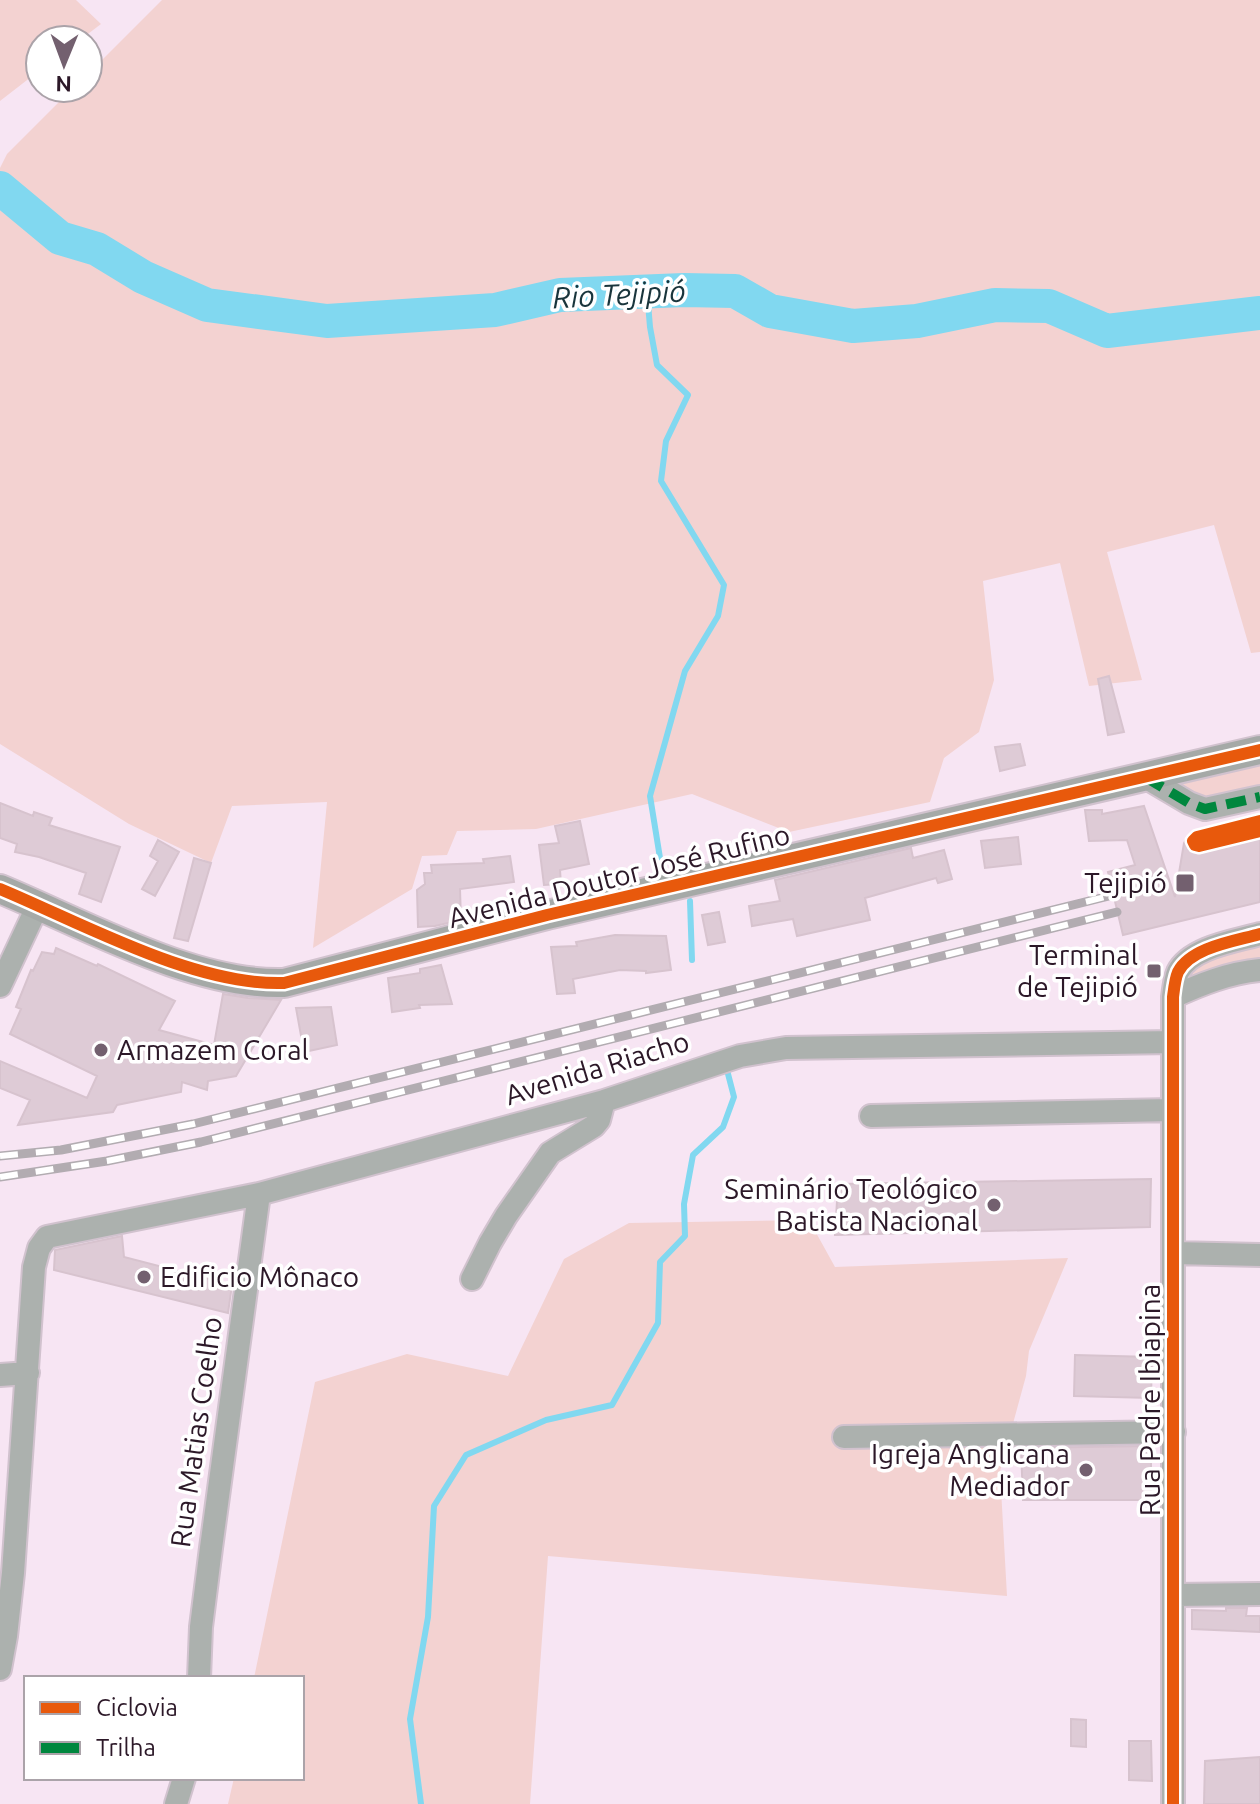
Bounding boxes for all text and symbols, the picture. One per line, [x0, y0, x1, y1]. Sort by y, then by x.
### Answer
north arrow [24, 24, 104, 104]
text: N [55, 72, 72, 97]
water label: Rio Tejipió [552, 274, 686, 314]
street label: Avenida Doutor José Rufino [445, 818, 793, 933]
place label: Tejipió [1084, 867, 1167, 898]
marker: Tejipió [1174, 872, 1196, 894]
place label: Terminal de Tejipió [1017, 939, 1138, 1002]
marker: Terminal de Tejipió [1145, 962, 1163, 980]
street label: Avenida Riacho [501, 1025, 693, 1110]
place label: Armazem Coral [117, 1034, 309, 1065]
marker: Armazem Coral [92, 1041, 110, 1059]
place label: Seminário Teológico Batista Nacional [724, 1173, 978, 1236]
marker: Seminário Teológico Batista Nacional [985, 1196, 1003, 1214]
place label: Edificio Mônaco [160, 1261, 359, 1292]
marker: Edificio Mônaco [135, 1268, 153, 1286]
street label: Rua Padre Ibiapina [1134, 1284, 1165, 1516]
street label: Rua Matias Coelho [164, 1315, 227, 1549]
place label: Igreja Anglicana Mediador [871, 1438, 1070, 1501]
marker: Igreja Anglicana Mediador [1077, 1461, 1095, 1479]
legend [24, 1676, 304, 1780]
text: Ciclovia [96, 1694, 178, 1721]
text: Trilha [96, 1734, 156, 1761]

